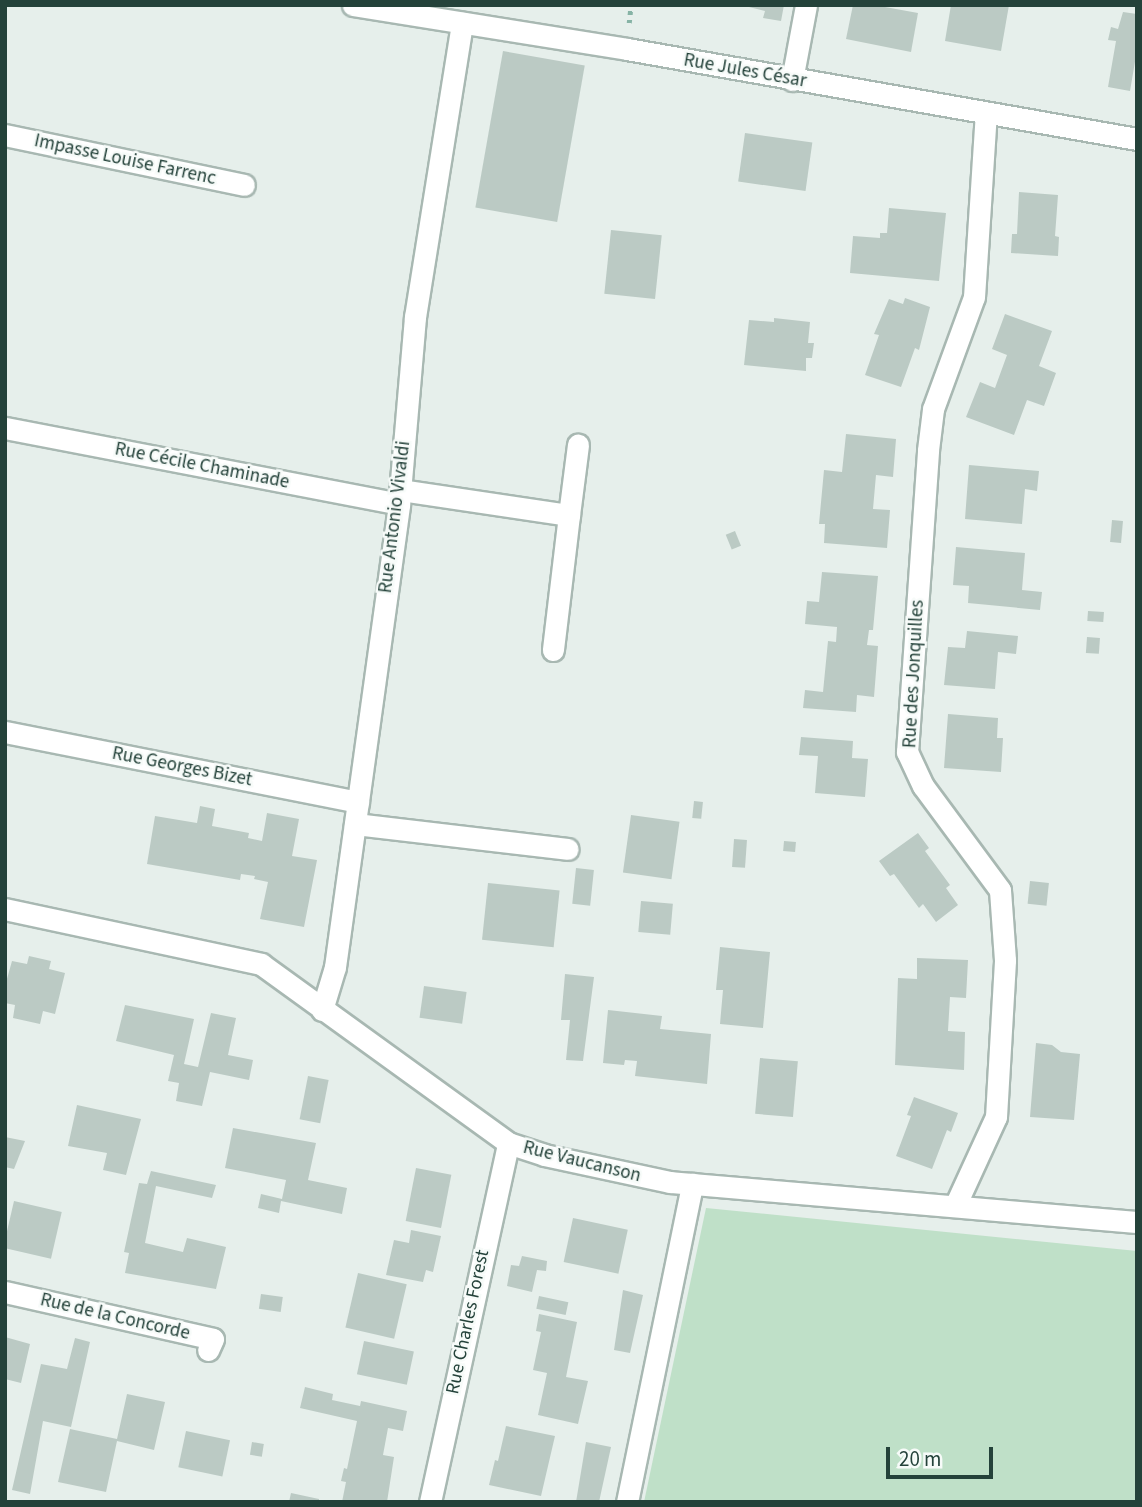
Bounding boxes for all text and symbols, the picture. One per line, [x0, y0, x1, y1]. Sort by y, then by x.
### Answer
street label: Rue Jules César [682, 49, 808, 93]
street label: Impasse Louise Farrenc [32, 130, 218, 190]
street label: Rue Cécile Chaminade [113, 438, 291, 494]
street label: Rue Antonio Vivaldi [374, 440, 416, 594]
street label: Rue des Jonquilles [899, 599, 929, 749]
street label: Rue Georges Bizet [110, 742, 254, 792]
street label: Rue Vaucanson [521, 1136, 643, 1188]
street label: Rue Charles Forest [442, 1248, 494, 1396]
street label: Rue de la Concorde [38, 1289, 192, 1345]
scale bar [890, 1434, 997, 1478]
text: 20 m [899, 1444, 941, 1474]

